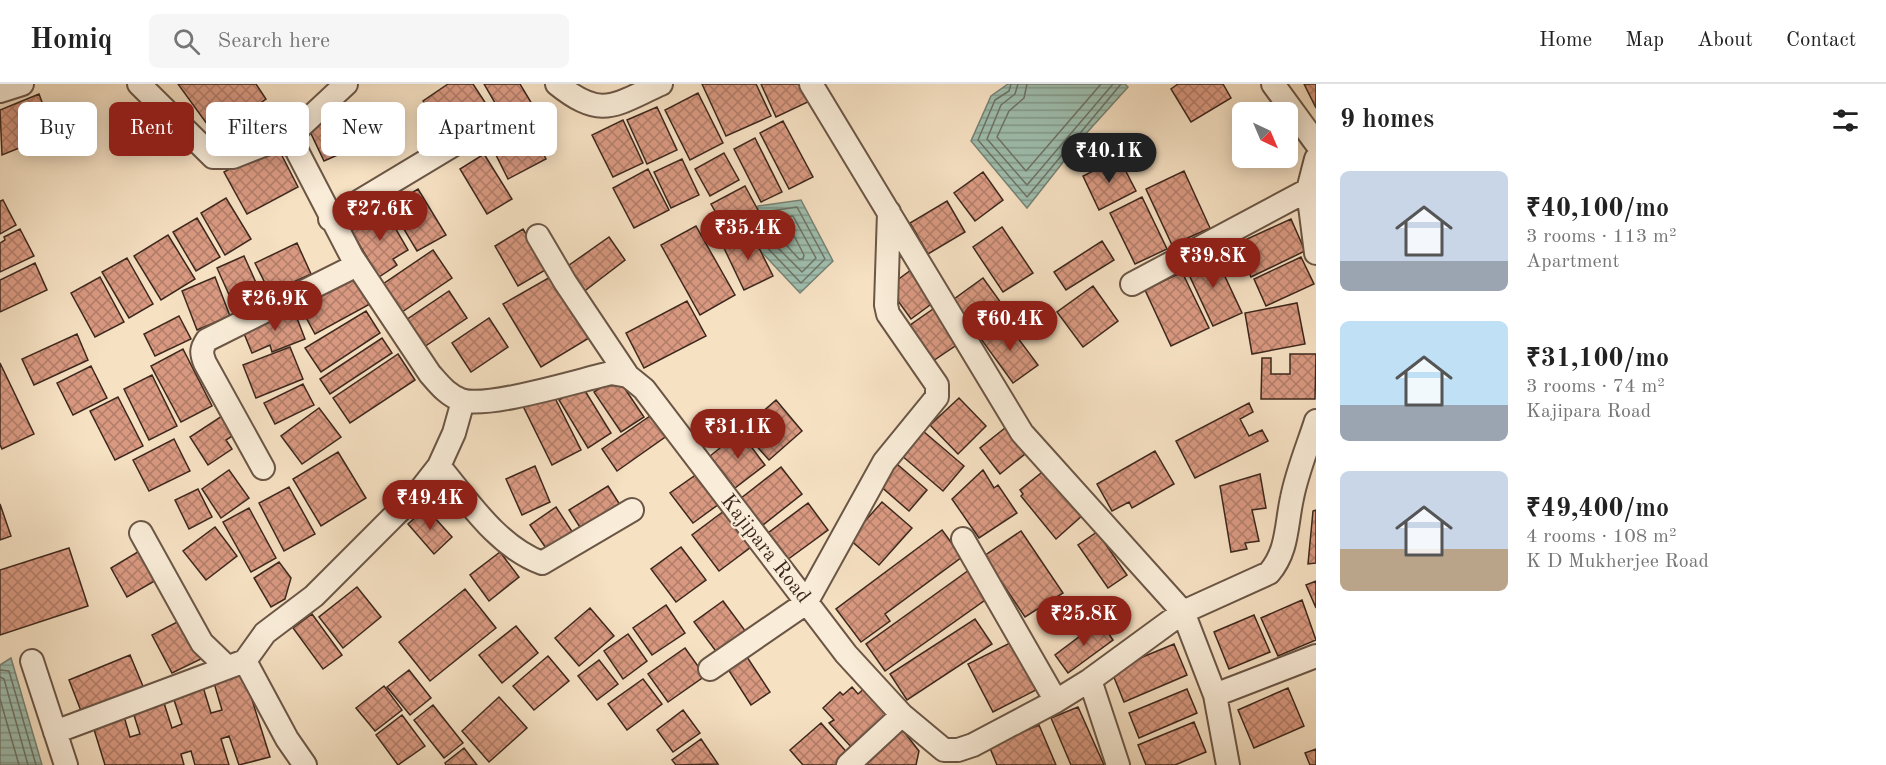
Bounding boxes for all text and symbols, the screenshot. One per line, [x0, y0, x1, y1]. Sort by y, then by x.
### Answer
search box [149, 14, 569, 68]
icon: search [170, 25, 203, 58]
text: Homiq [30, 27, 113, 55]
text: Search here [218, 30, 330, 52]
text: Home [1539, 30, 1592, 51]
text: Map [1625, 30, 1664, 51]
text: About [1697, 30, 1753, 51]
text: Contact [1786, 30, 1856, 51]
chip: Buy [18, 102, 97, 156]
chip: Rent [109, 102, 194, 156]
chip: Filters [206, 102, 309, 156]
chip: New [321, 102, 405, 156]
chip: Apartment [417, 102, 557, 156]
north arrow [1232, 102, 1298, 168]
map controls [1232, 102, 1298, 168]
icon: filters [1829, 104, 1862, 137]
text: 9 homes [1340, 107, 1434, 133]
pin: ₹40.1K [1060, 133, 1158, 184]
text: ₹40.1K [1075, 142, 1143, 162]
pin: ₹27.6K [331, 191, 429, 242]
icon: home [1388, 195, 1460, 267]
text: ₹40,100/mo [1526, 196, 1669, 222]
text: ₹27.6K [346, 200, 414, 220]
pin: ₹35.4K [699, 210, 797, 261]
text: ₹35.4K [714, 219, 782, 239]
text: 3 rooms · 113 m² [1526, 227, 1676, 247]
pin: ₹39.8K [1164, 238, 1262, 289]
text: ₹39.8K [1179, 247, 1247, 267]
text: Apartment [1526, 252, 1620, 272]
pin: ₹26.9K [226, 281, 324, 332]
text: ₹26.9K [241, 290, 309, 310]
pin: ₹60.4K [961, 301, 1059, 352]
text: ₹60.4K [976, 310, 1044, 330]
icon: home [1388, 345, 1460, 417]
text: ₹31,100/mo [1526, 346, 1669, 372]
text: 3 rooms · 74 m² [1526, 377, 1665, 397]
text: Kajipara Road [1526, 402, 1651, 422]
pin: ₹31.1K [689, 409, 787, 460]
text: ₹31.1K [704, 418, 772, 438]
pin: ₹49.4K [381, 480, 479, 531]
text: ₹49.4K [396, 489, 464, 509]
street label: Kajipara Road [716, 491, 814, 607]
icon: home [1388, 495, 1460, 567]
text: ₹49,400/mo [1526, 496, 1669, 522]
text: 4 rooms · 108 m² [1526, 527, 1676, 547]
text: K D Mukherjee Road [1526, 552, 1709, 572]
pin: ₹25.8K [1035, 596, 1133, 647]
text: ₹25.8K [1050, 605, 1118, 625]

